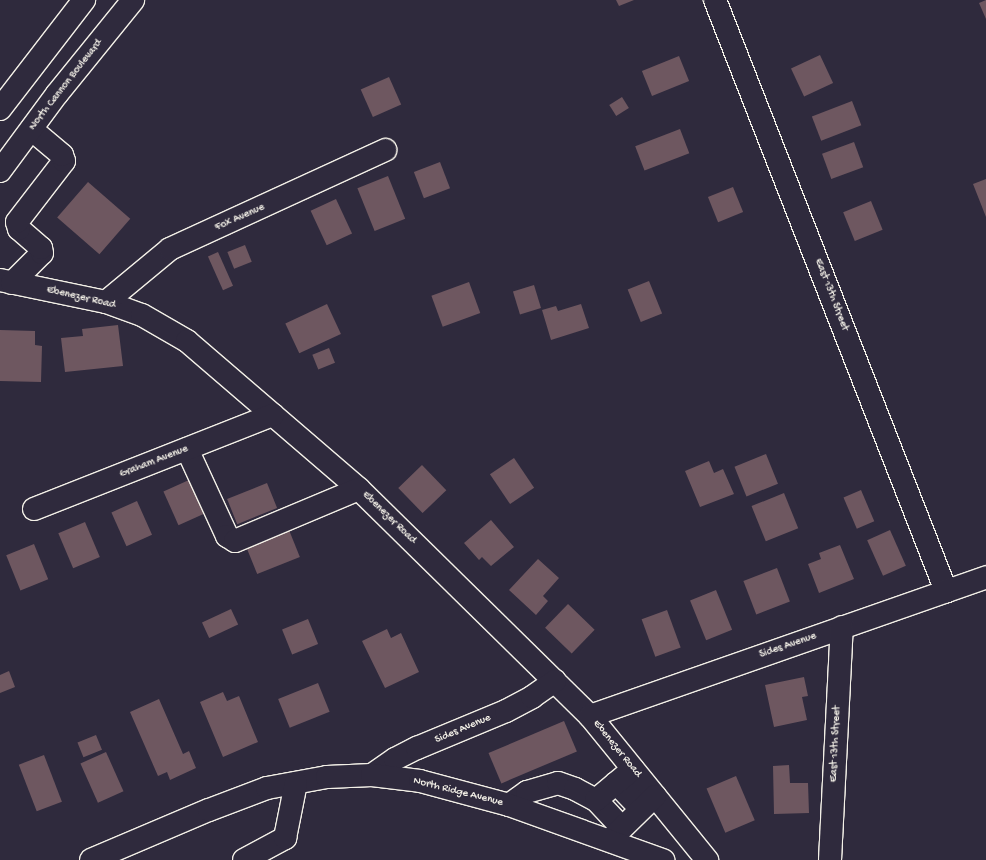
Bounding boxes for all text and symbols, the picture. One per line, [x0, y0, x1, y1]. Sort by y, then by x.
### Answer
street label: North Cannon Boulevard [26, 37, 106, 133]
street label: Fox Avenue [213, 201, 267, 235]
street label: East 13th Street [811, 257, 851, 333]
street label: Ebenezer Road [45, 284, 117, 312]
street label: Graham Avenue [118, 443, 190, 481]
street label: Ebenezer Road [359, 489, 419, 547]
street label: Sides Avenue [758, 630, 818, 662]
street label: East 13th Street [827, 705, 845, 783]
street label: Sides Avenue [433, 711, 493, 747]
street label: Ebenezer Road [590, 718, 644, 780]
street label: North Ridge Avenue [412, 774, 504, 810]

